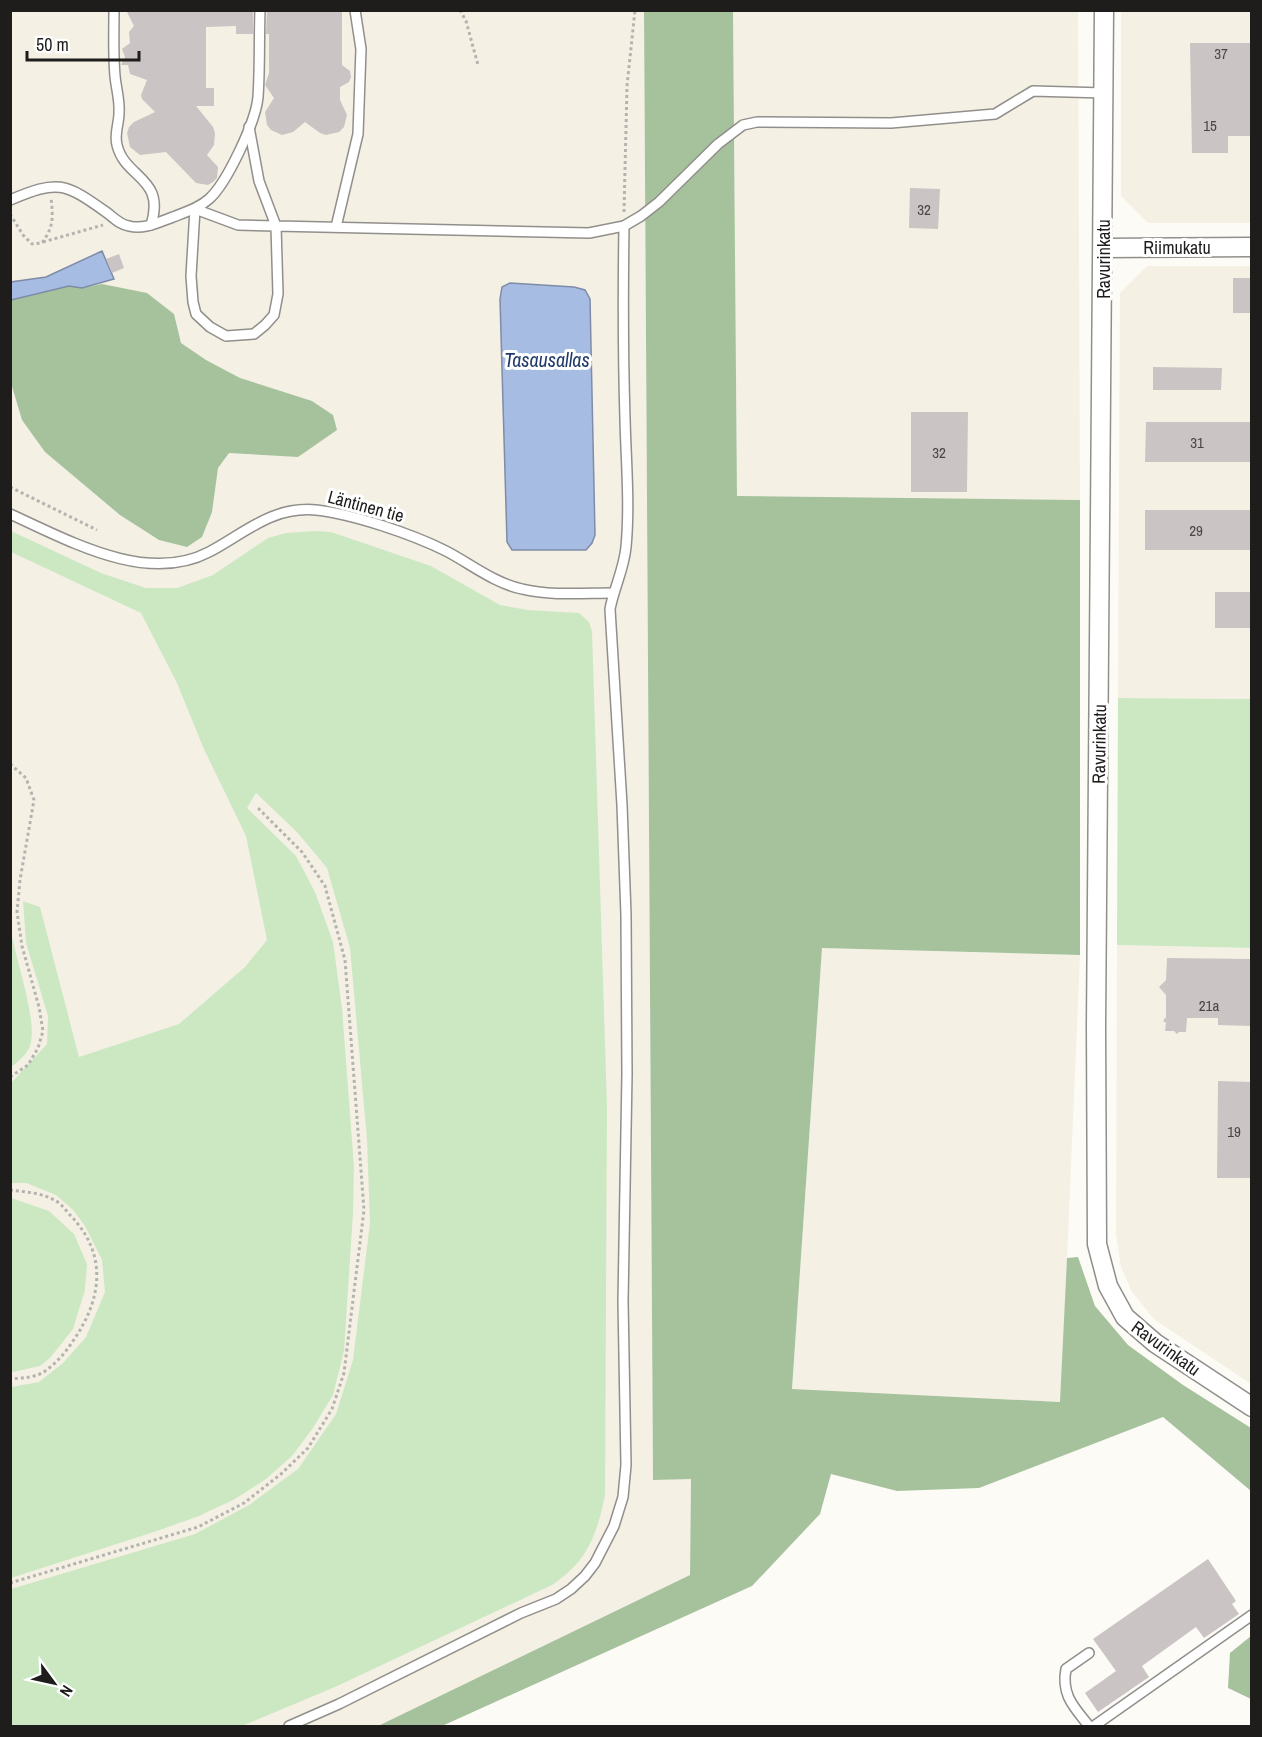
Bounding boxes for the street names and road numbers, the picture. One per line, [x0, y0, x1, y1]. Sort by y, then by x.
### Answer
street label: Ravurinkatu [1091, 219, 1116, 299]
street label: Riimukatu [1143, 235, 1211, 260]
street label: Läntinen tie [325, 484, 407, 528]
street label: Ravurinkatu [1086, 704, 1112, 784]
street label: Ravurinkatu [1126, 1314, 1206, 1382]

